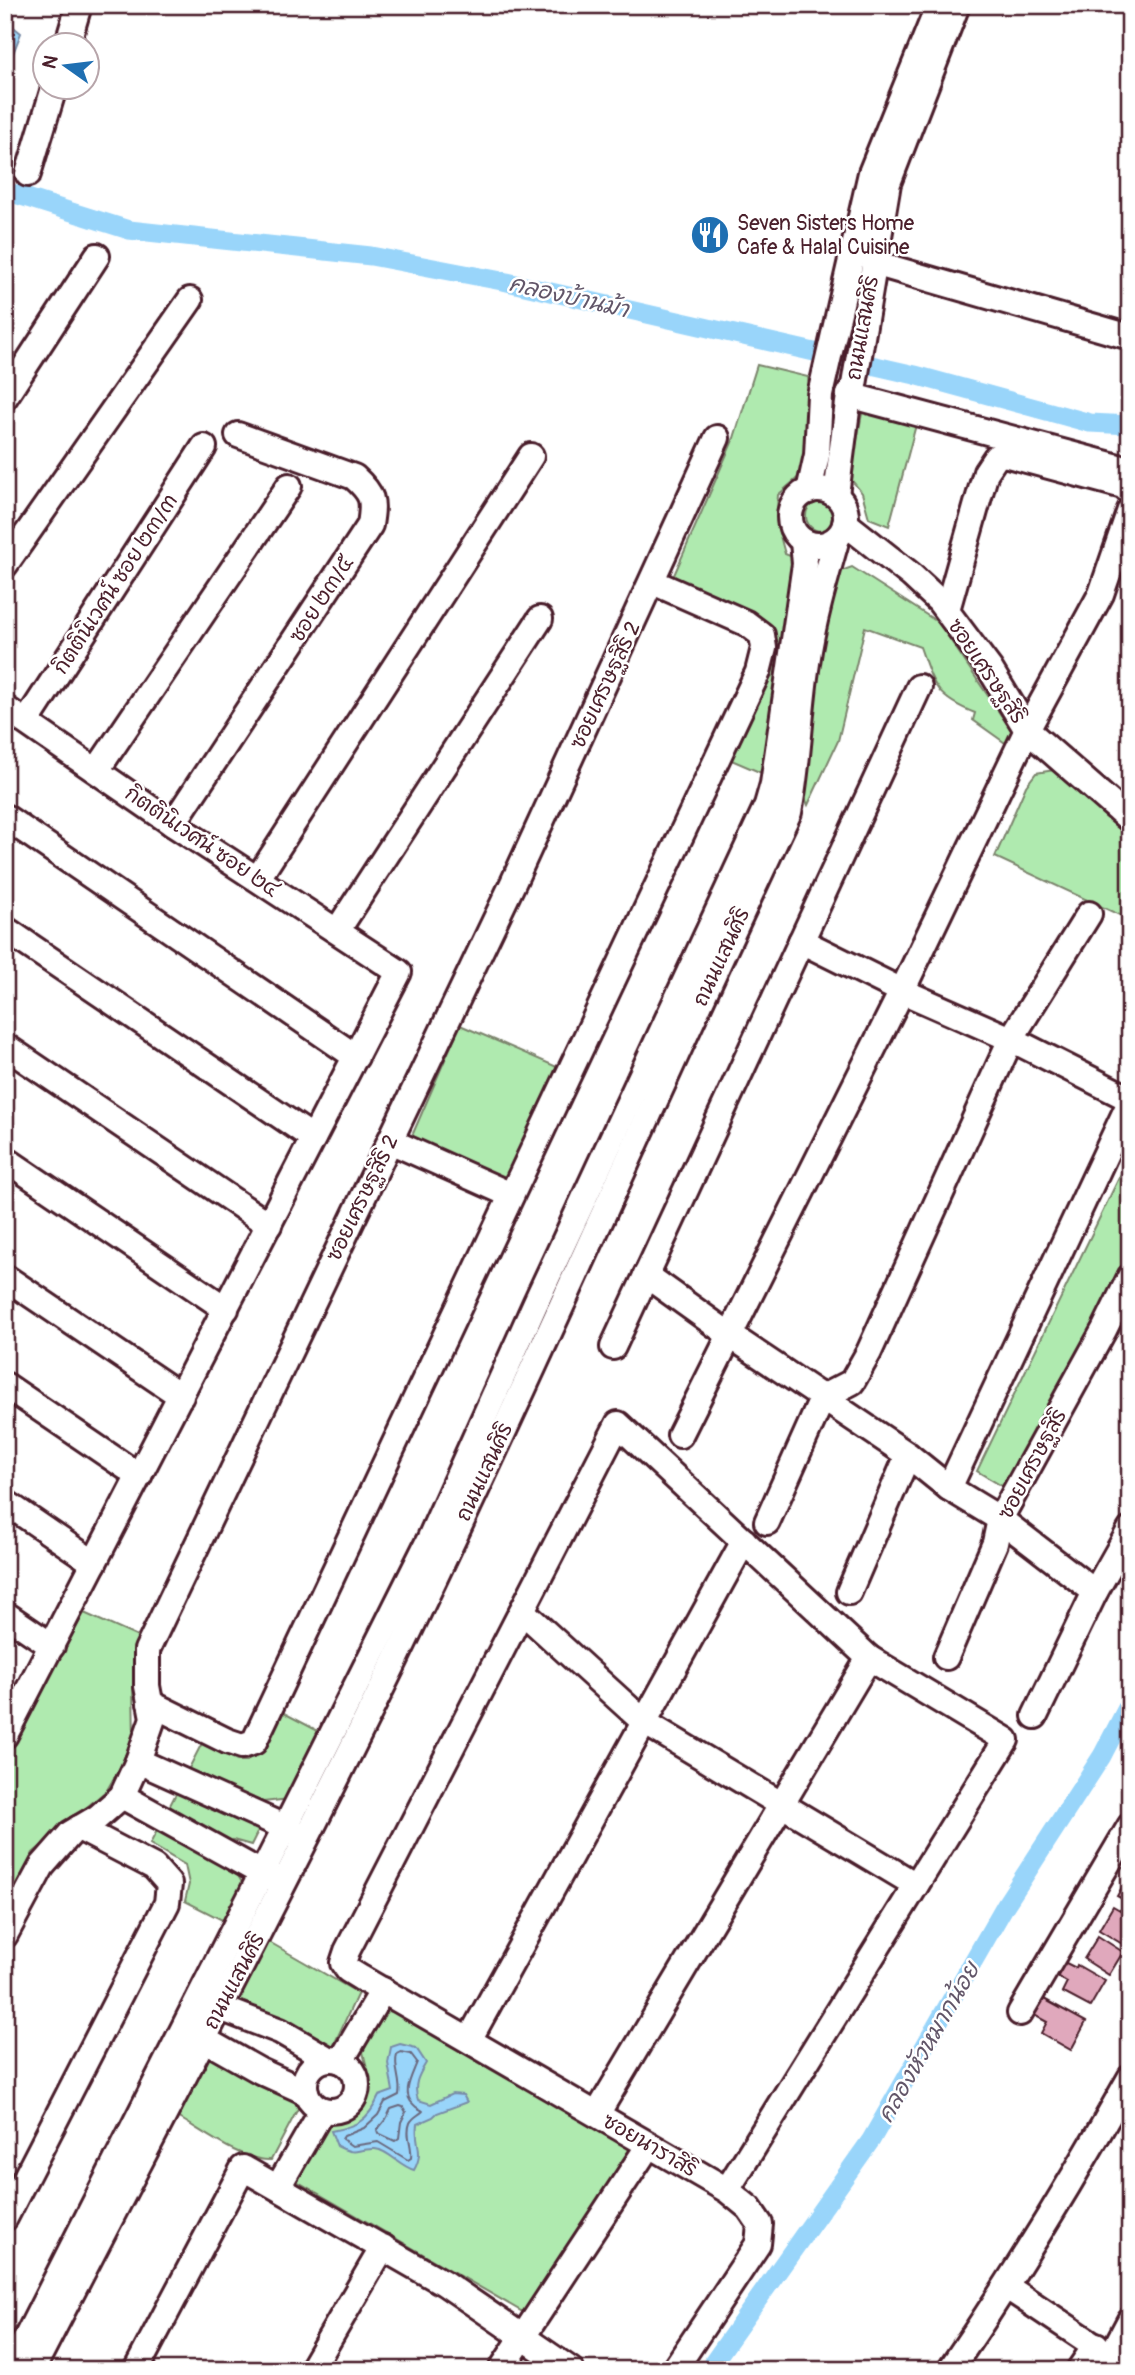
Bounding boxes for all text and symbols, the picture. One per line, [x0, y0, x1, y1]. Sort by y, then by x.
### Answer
north arrow [32, 32, 102, 102]
text: N [37, 53, 64, 71]
place label: Seven Sisters Home Cafe & Halal Cuisine [737, 210, 915, 261]
restaurant icon: Seven Sisters Home Cafe & Halal Cuisine [689, 214, 731, 256]
water label: คลองบ้านม้า [506, 269, 633, 325]
street label: ถนนแสนศิริ [840, 274, 885, 382]
street label: กิตตินิเวศน์ ซอย ๒๓/๓ [47, 489, 184, 680]
street label: ซอย ๒๓/๕ [283, 550, 360, 648]
street label: ซอยเศรษฐสิริ [942, 613, 1032, 729]
street label: ซอยเศรษฐสิริ 2 [564, 617, 647, 753]
street label: กิตตินิเวศน์ ซอย ๒๔ [119, 780, 285, 904]
street label: ถนนแสนศิริ [687, 904, 756, 1011]
street label: ซอยเศรษฐสิริ 2 [320, 1131, 405, 1266]
street label: ซอยเศรษฐสิริ [992, 1404, 1073, 1524]
street label: ถนนแสนศิริ [450, 1419, 519, 1526]
street label: ถนนแสนศิริ [198, 1928, 271, 2034]
water label: คลองหัวหมากน้อย [871, 1955, 987, 2127]
street label: ซอยนาราสิริ [598, 2108, 702, 2183]

